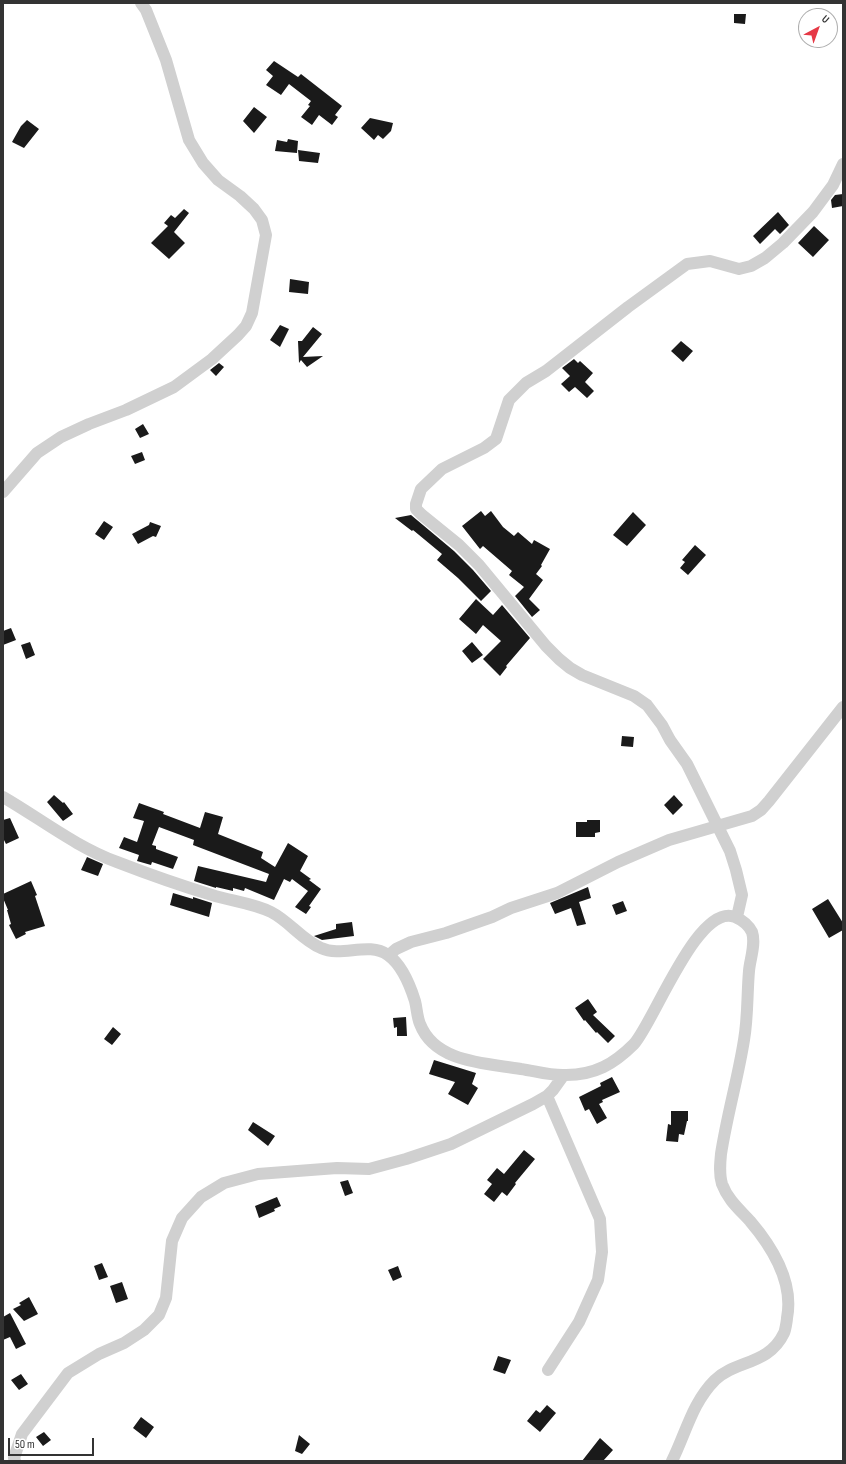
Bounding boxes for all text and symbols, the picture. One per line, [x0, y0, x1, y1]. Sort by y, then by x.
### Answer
north arrow [798, 8, 838, 48]
text: U [819, 13, 832, 26]
scale bar [10, 1430, 96, 1456]
text: 50 m [15, 1437, 35, 1452]

